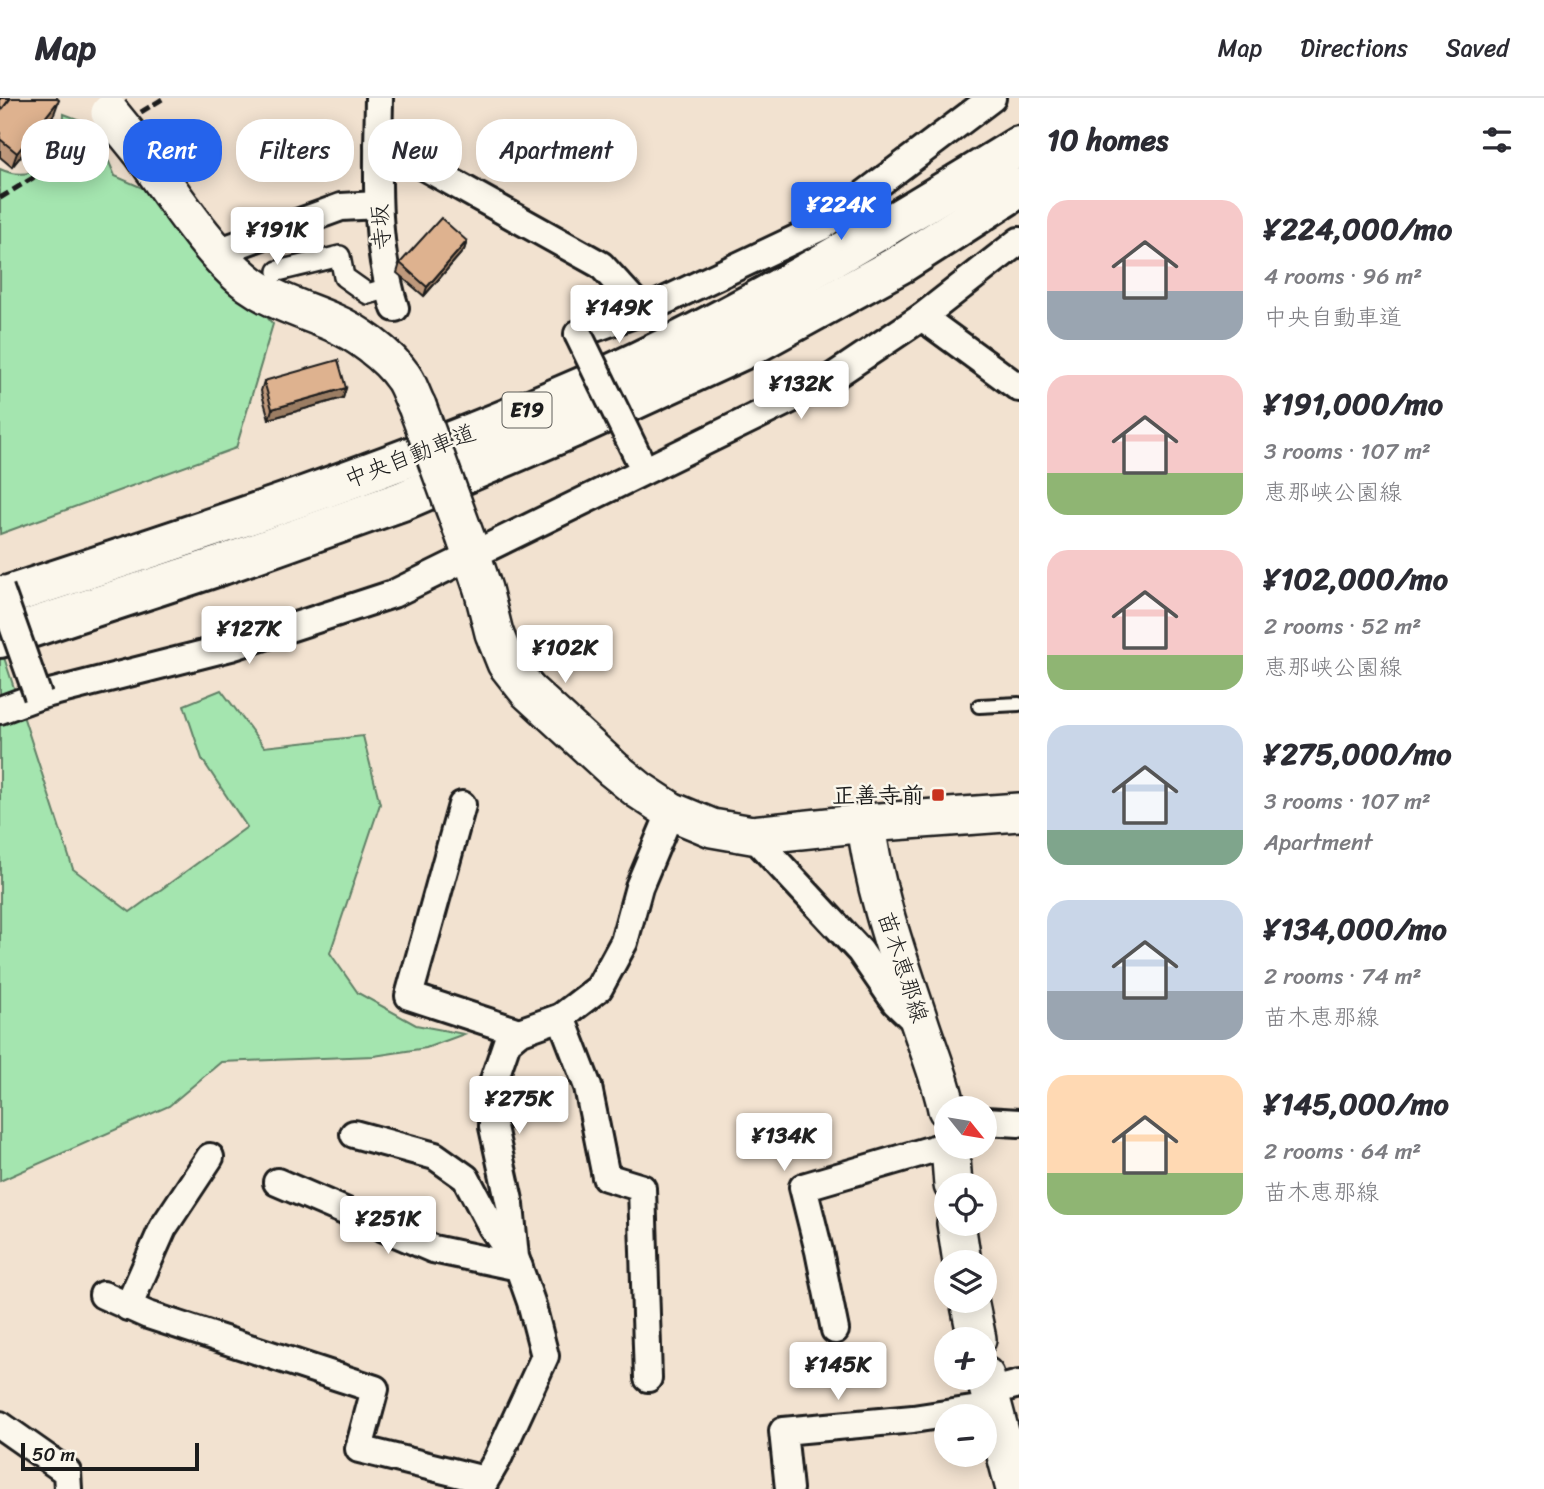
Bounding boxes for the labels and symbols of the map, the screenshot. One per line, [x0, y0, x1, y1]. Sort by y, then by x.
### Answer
pin: ¥224K [792, 183, 890, 242]
street label: 寺坂 [359, 203, 403, 251]
pin: ¥191K [228, 208, 326, 267]
pin: ¥149K [570, 286, 668, 345]
pin: ¥132K [752, 362, 850, 421]
road number: E19 [503, 392, 552, 428]
street label: 中央自動車道 [338, 412, 482, 500]
pin: ¥127K [200, 606, 298, 666]
pin: ¥102K [516, 626, 614, 685]
place label: 正善寺前 [832, 775, 924, 816]
marker: 正善寺前 [930, 787, 946, 803]
street label: 苗木恵那線 [866, 906, 940, 1028]
pin: ¥275K [470, 1076, 568, 1136]
north arrow [934, 1096, 998, 1158]
pin: ¥134K [735, 1114, 833, 1173]
pin: ¥251K [339, 1196, 437, 1256]
pin: ¥145K [789, 1342, 887, 1402]
scale bar [21, 1440, 200, 1472]

